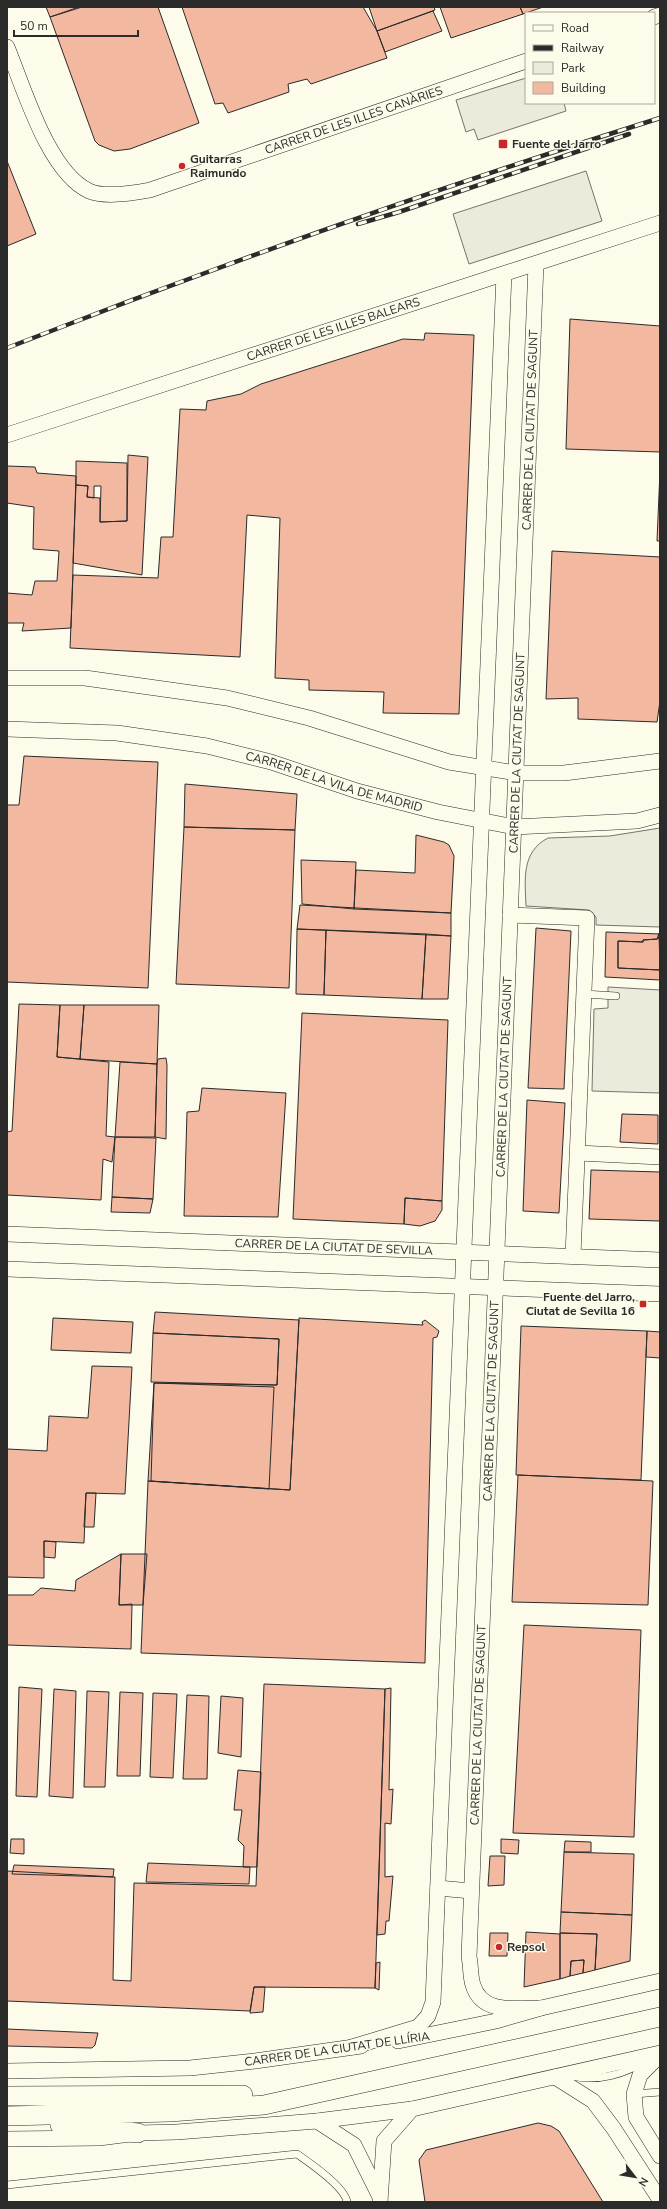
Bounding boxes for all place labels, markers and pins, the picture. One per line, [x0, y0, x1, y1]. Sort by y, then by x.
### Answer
place label: Fuente del Jarro [512, 136, 601, 152]
marker: Fuente del Jarro [497, 138, 509, 150]
place label: Guitarras Raimundo [190, 151, 246, 181]
marker: Guitarras Raimundo [177, 161, 187, 171]
place label: Fuente del Jarro, Ciutat de Sevilla 16 [526, 1289, 635, 1319]
marker: Fuente del Jarro, Ciutat de Sevilla 16 [638, 1299, 648, 1309]
place label: Repsol [507, 1939, 546, 1955]
marker: Repsol [494, 1942, 504, 1952]

